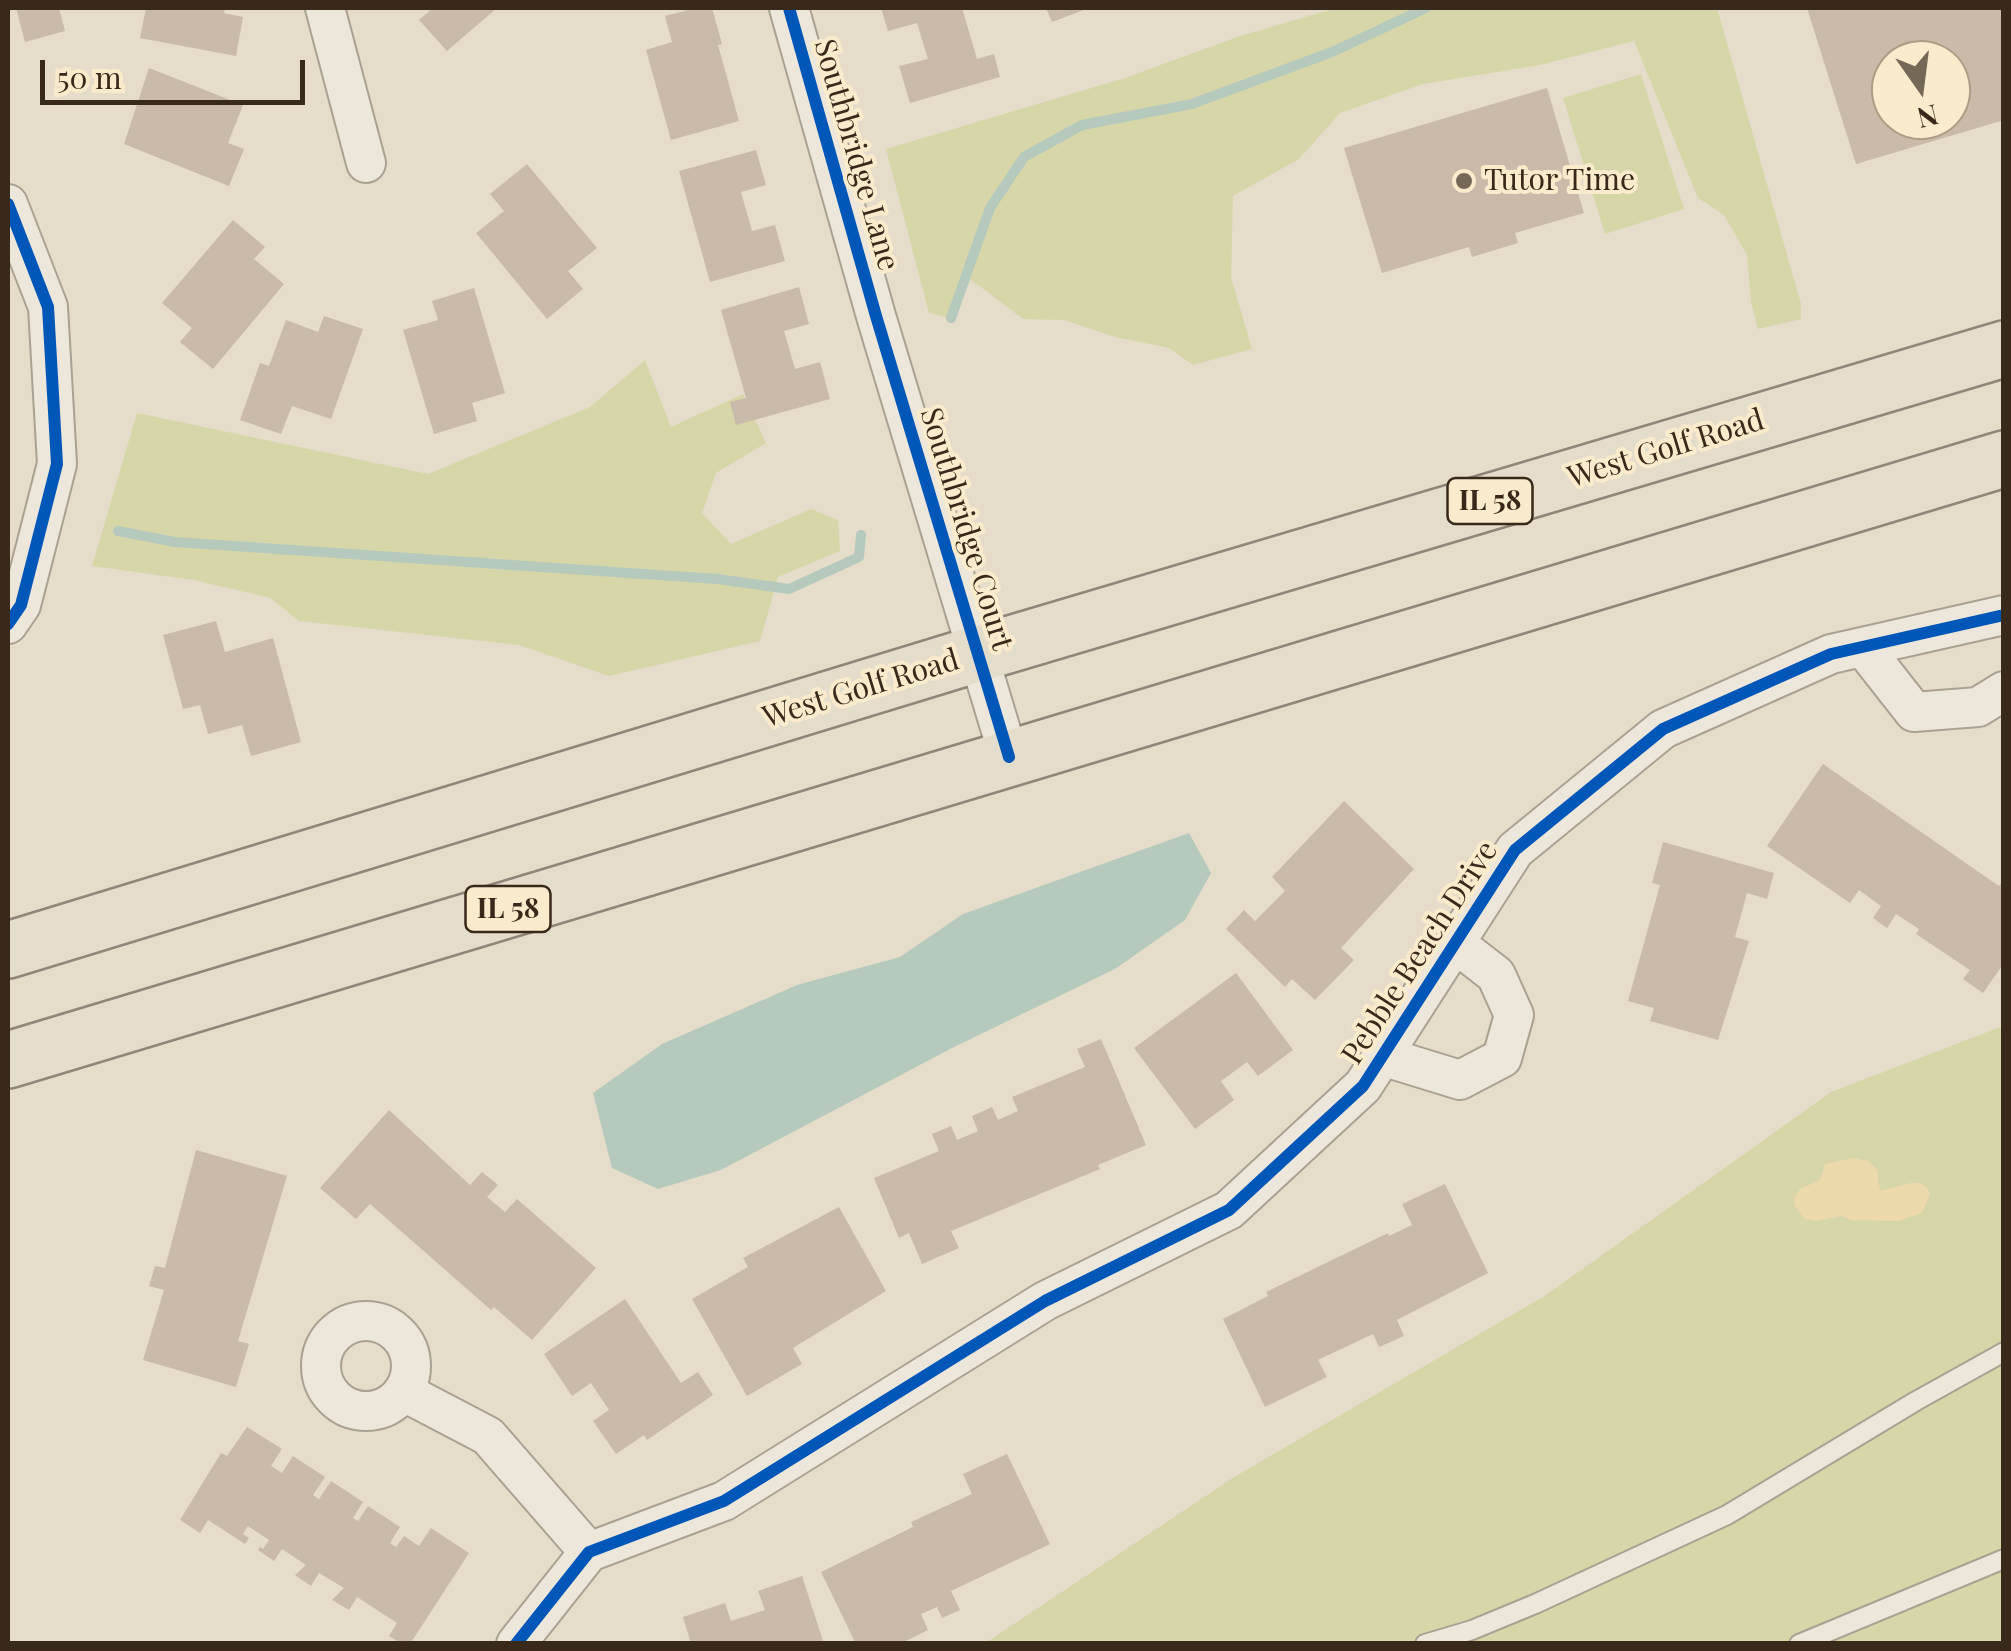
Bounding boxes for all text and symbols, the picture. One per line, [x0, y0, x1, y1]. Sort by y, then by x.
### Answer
street label: Southbridge Lane [806, 35, 906, 275]
scale bar [45, 40, 310, 102]
north arrow [1871, 40, 1971, 140]
text: 50 m [57, 57, 122, 97]
text: N [1914, 97, 1942, 138]
place label: Tutor Time [1484, 163, 1635, 199]
marker: Tutor Time [1453, 170, 1475, 192]
street label: West Golf Road [1564, 402, 1768, 496]
street label: Southbridge Court [912, 404, 1020, 654]
road number: IL 58 [1448, 478, 1532, 524]
street label: West Golf Road [759, 642, 963, 736]
street label: Pebble Beach Drive [1334, 835, 1506, 1071]
road number: IL 58 [466, 886, 550, 932]

